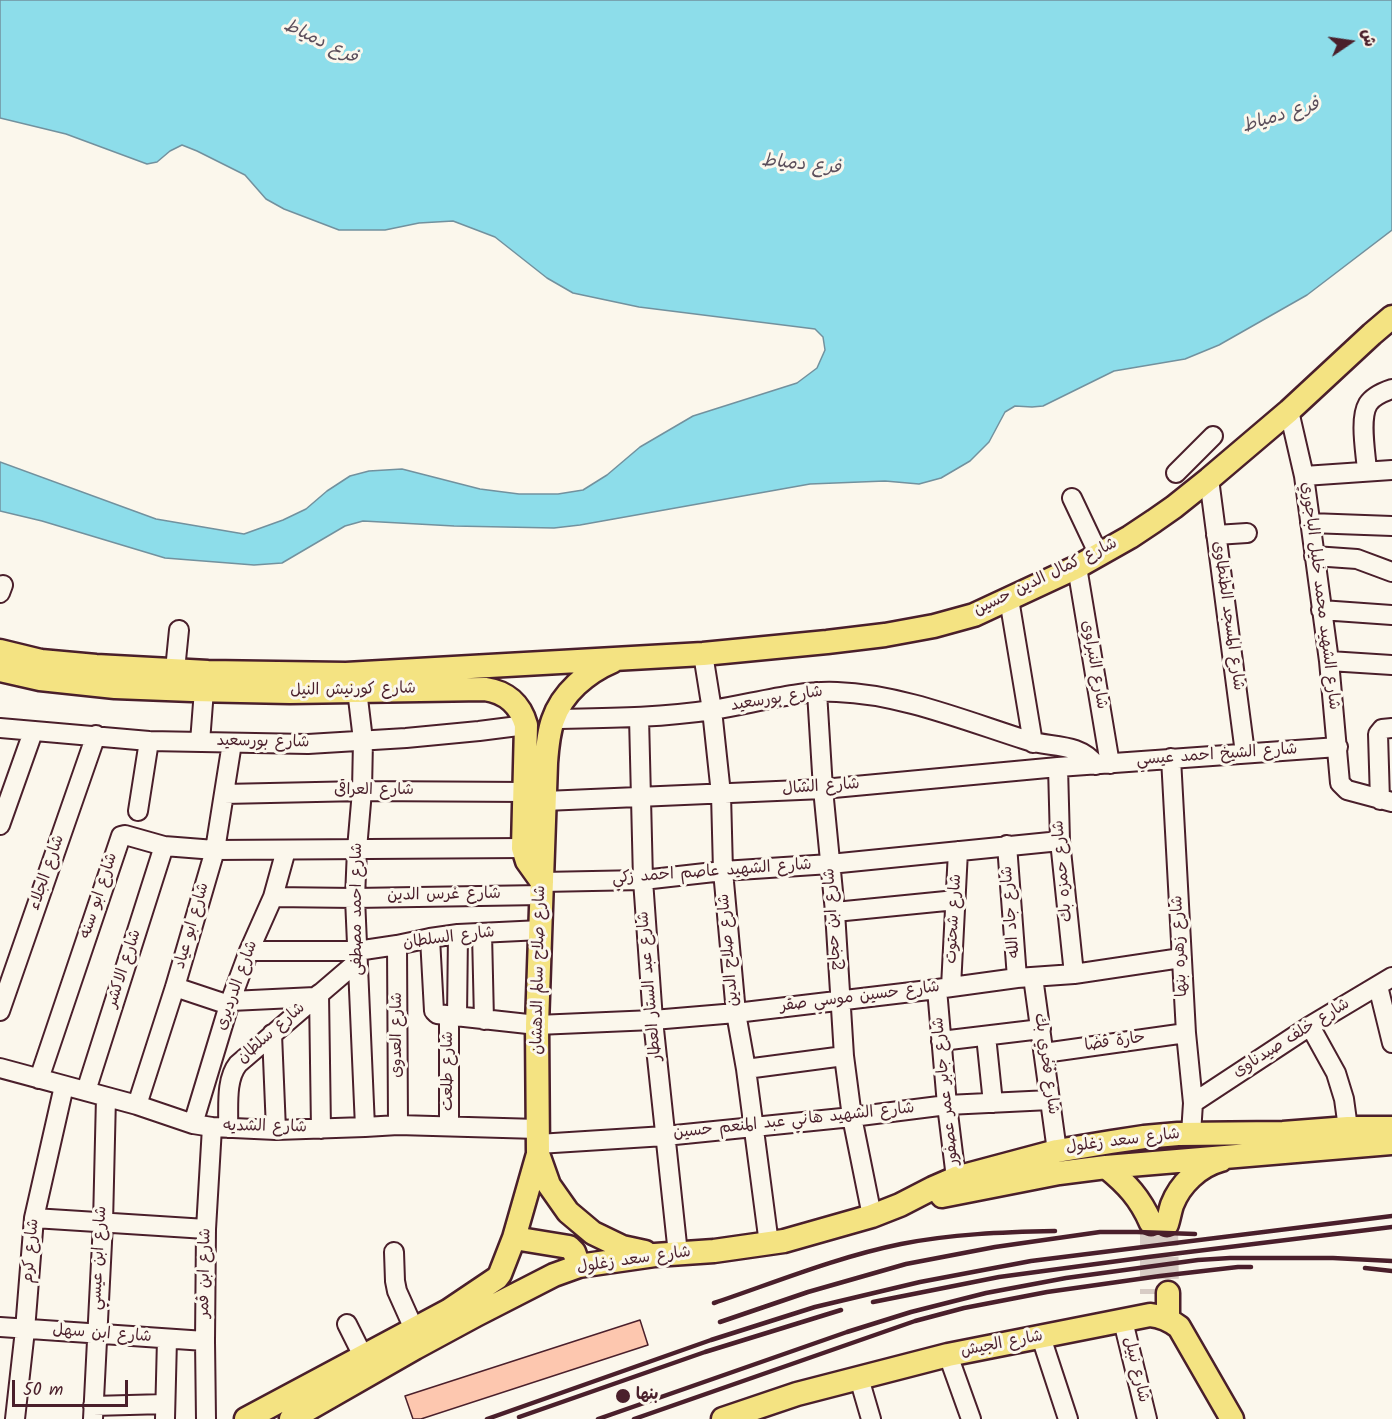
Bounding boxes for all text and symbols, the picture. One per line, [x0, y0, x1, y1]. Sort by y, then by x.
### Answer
north arrow [1320, 12, 1380, 72]
water label: فرع دمياط [280, 16, 360, 70]
text: ش [1354, 26, 1382, 49]
water label: فرع دمياط [1240, 95, 1322, 139]
water label: فرع دمياط [760, 151, 842, 181]
street label: شارع الشهيد محمد خليل الباجوري [1295, 481, 1343, 711]
street label: شارع كمال الدين حسين [971, 535, 1121, 621]
street label: شارع المسجد الطنطاوى [1207, 540, 1247, 692]
street label: شارع النبراوى [1076, 619, 1110, 711]
street label: شارع كورنيش النيل [290, 680, 416, 702]
street label: شارع بورسعيد [730, 683, 824, 717]
street label: شارع بورسعيد [216, 733, 310, 753]
street label: شارع الشيخ احمد عيسي [1136, 741, 1298, 771]
street label: شارع الشال [782, 776, 860, 800]
street label: شارع العراقى [334, 781, 414, 801]
street label: شارع حمزه بك [1050, 819, 1078, 923]
street label: شارع الجلاء [26, 833, 70, 913]
street label: شارع احمد مصطفى [348, 843, 368, 975]
street label: شارع ابو سنه [77, 851, 123, 941]
street label: شارع الشهيد عاصم احمد زكي [612, 856, 812, 890]
street label: شارع جاد الله [998, 865, 1026, 959]
street label: شارع ابن حجاج [821, 867, 847, 971]
street label: شارع شحتوت [943, 874, 967, 964]
street label: شارع ابو عياد [172, 881, 214, 971]
street label: شارع غرس الدين [387, 885, 501, 907]
street label: شارع صلاح سالم الدهشان [529, 885, 551, 1055]
street label: شارع صلاح الدين [716, 893, 744, 1007]
street label: شارع زهره بنها [1169, 895, 1193, 997]
street label: شارع عبد الستار العطار [635, 910, 667, 1062]
street label: شارع السلطان [402, 924, 496, 954]
street label: شارع الاكشر [103, 928, 147, 1010]
street label: شارع الدرديرى [213, 939, 263, 1033]
street label: شارع حسين موسي صقر [779, 979, 941, 1017]
street label: شارع العدوى [388, 992, 408, 1078]
street label: شارع خلف صيدناوى [1230, 995, 1354, 1083]
street label: شارع سلطان [234, 999, 310, 1069]
street label: شارع فخري بك [1028, 1012, 1062, 1116]
street label: شارع جابر عمر عصفور [930, 1016, 964, 1166]
street label: حارة قضا [1083, 1029, 1147, 1057]
street label: شارع طلعت [439, 1031, 459, 1111]
street label: شارع الشهيد هاني عبد المنعم حسين [673, 1100, 915, 1144]
street label: شارع الشديه [223, 1118, 307, 1138]
street label: شارع سعد زغلول [1065, 1125, 1181, 1159]
street label: شارع ابن عيسي [88, 1205, 112, 1311]
street label: شارع كرم [20, 1218, 44, 1284]
street label: شارع ابن قمر [196, 1228, 216, 1318]
street label: شارع سعد زغلول [576, 1244, 692, 1278]
street label: شارع ابن سهل [52, 1322, 152, 1348]
street label: شارع الجيش [959, 1328, 1045, 1362]
street label: شارع نبيل [1118, 1335, 1152, 1405]
scale bar [15, 1368, 130, 1406]
text: 50 m [23, 1376, 63, 1405]
place label: بنها [636, 1386, 658, 1406]
marker: بنها [614, 1387, 632, 1405]

